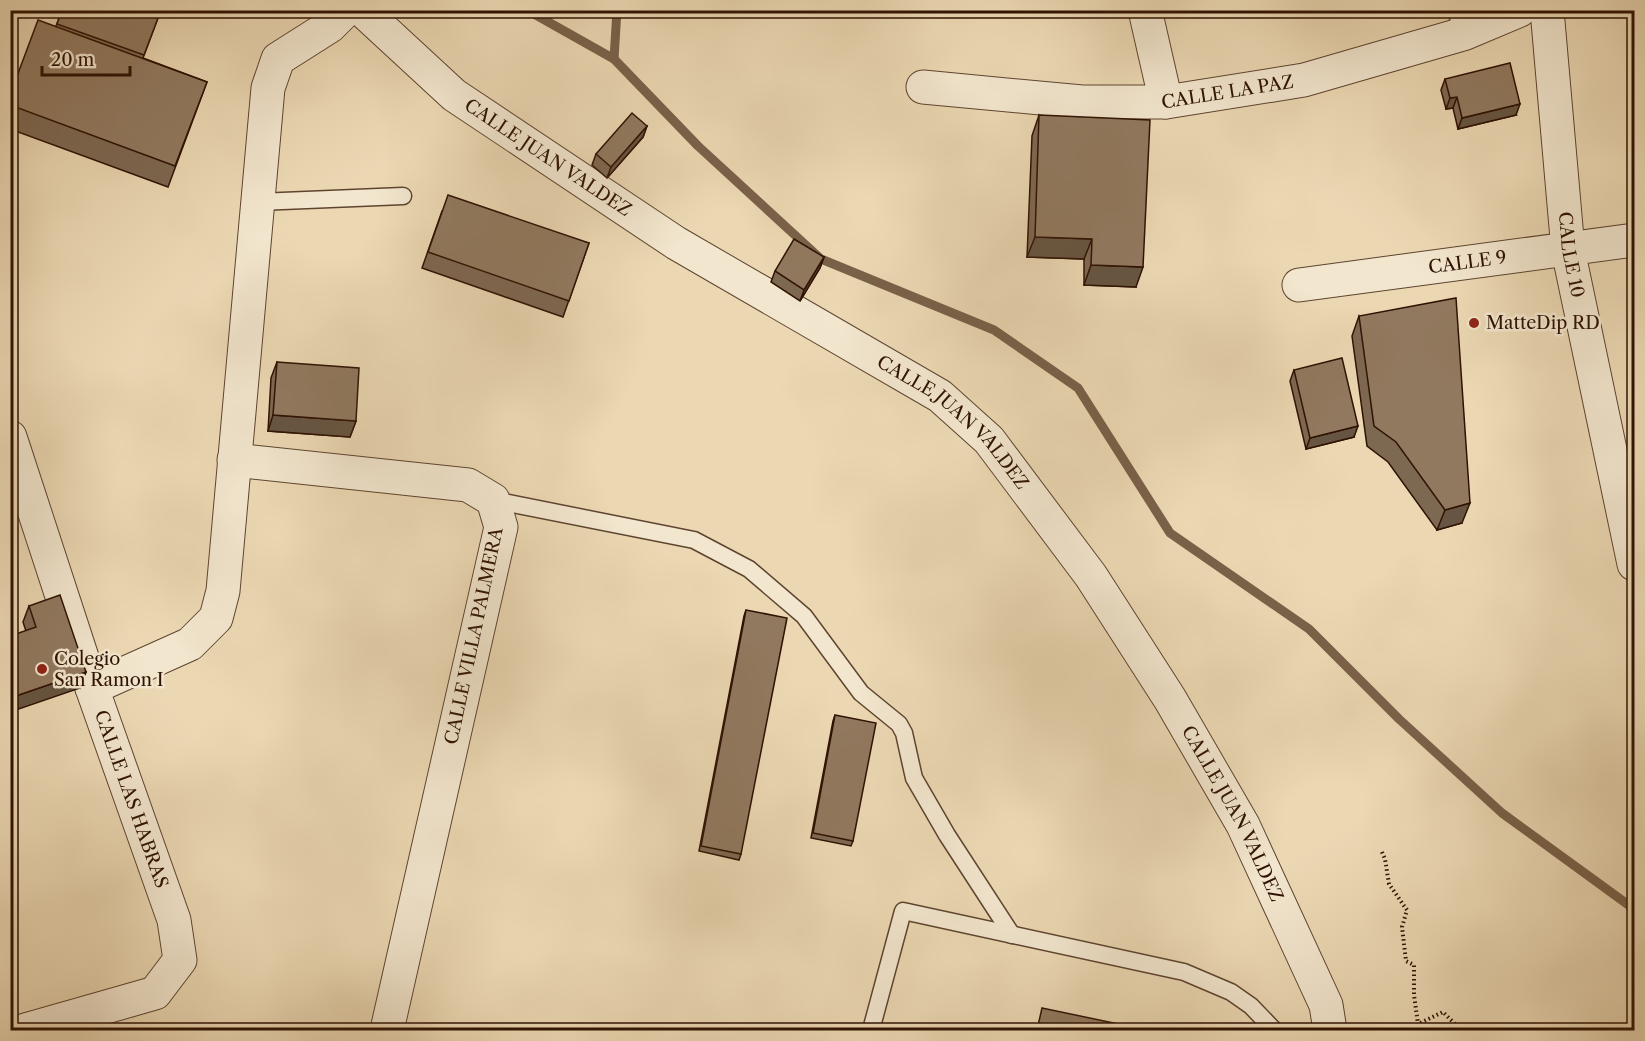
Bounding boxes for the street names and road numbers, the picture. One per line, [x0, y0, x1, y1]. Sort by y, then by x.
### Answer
street label: CALLE LA PAZ [1160, 71, 1295, 114]
street label: CALLE JUAN VALDEZ [460, 94, 635, 221]
street label: CALLE 10 [1554, 211, 1589, 300]
street label: CALLE 9 [1427, 246, 1508, 279]
street label: CALLE JUAN VALDEZ [873, 351, 1033, 494]
street label: CALLE VILLA PALMERA [440, 525, 508, 746]
street label: CALLE LAS HABRAS [90, 707, 173, 891]
street label: CALLE JUAN VALDEZ [1177, 722, 1288, 905]

